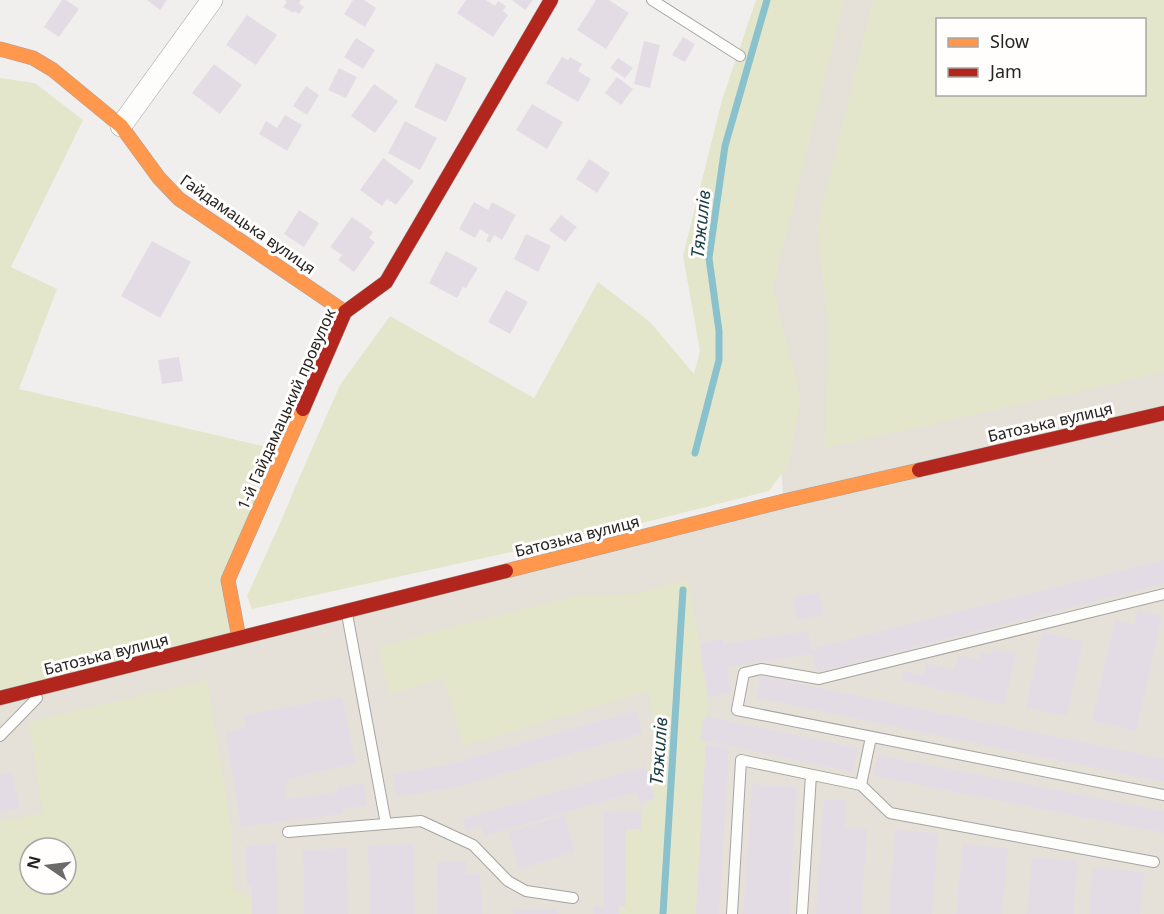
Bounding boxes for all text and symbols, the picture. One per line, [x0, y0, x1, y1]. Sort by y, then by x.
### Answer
legend [936, 18, 1146, 96]
text: Slow [990, 29, 1029, 53]
text: Jam [988, 59, 1022, 83]
street label: Гайдамацька вулиця [176, 169, 320, 279]
water label: Тяжилів [684, 189, 716, 259]
street label: 1-й Гайдамацький провулок [232, 304, 341, 513]
street label: Батозька вулиця [985, 397, 1115, 447]
street label: Батозька вулиця [512, 510, 642, 562]
street label: Батозька вулиця [41, 628, 171, 680]
water label: Тяжилів [644, 716, 672, 786]
north arrow [18, 836, 78, 896]
text: N [21, 853, 46, 871]

